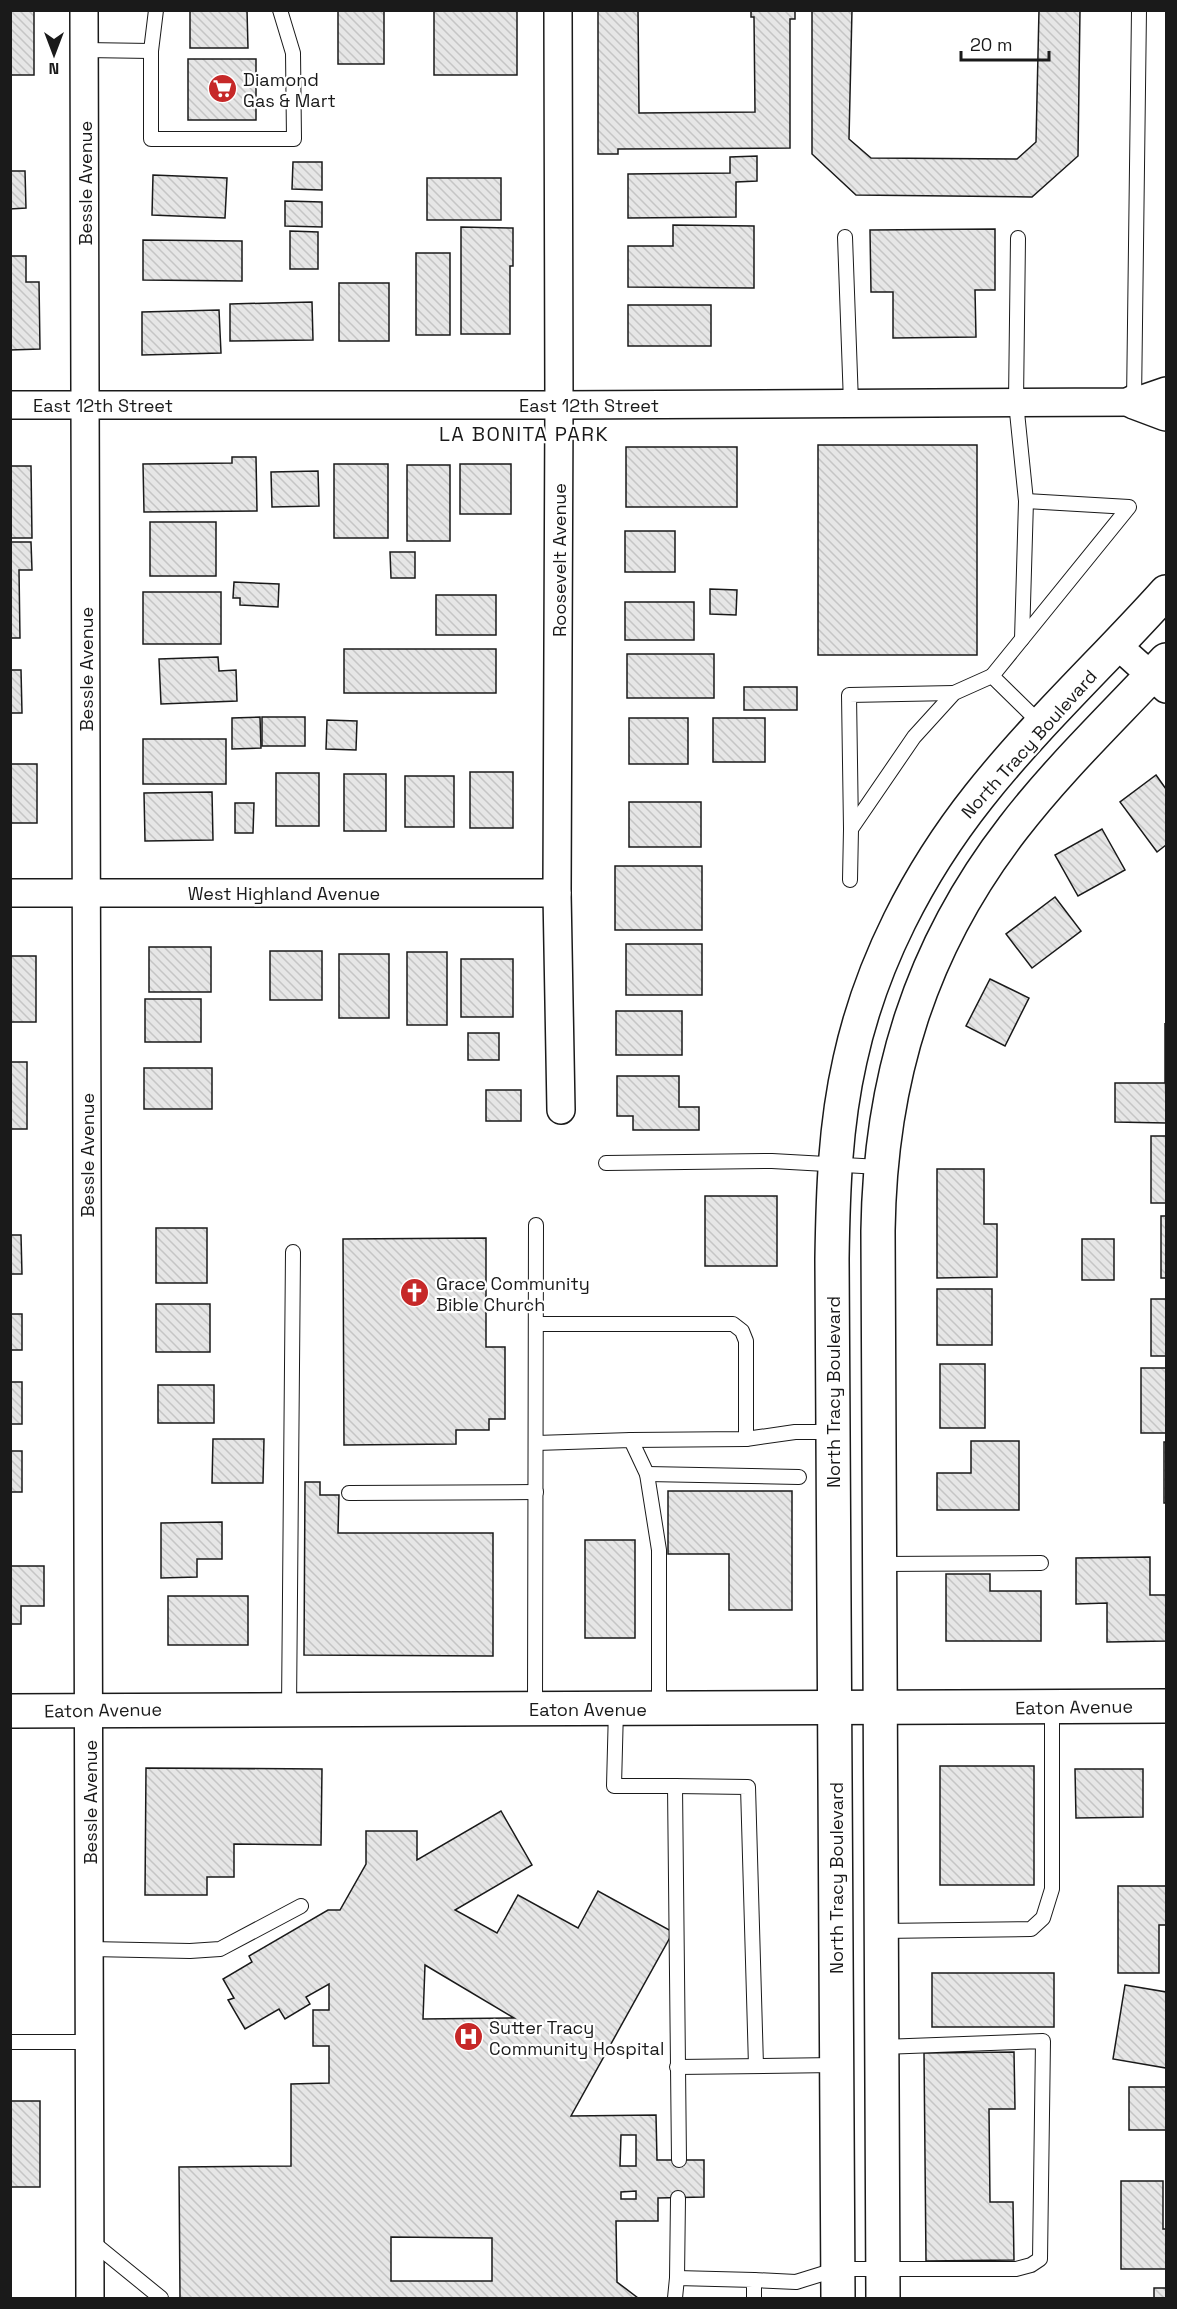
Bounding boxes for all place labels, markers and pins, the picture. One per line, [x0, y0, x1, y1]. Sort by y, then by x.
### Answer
place label: Diamond Gas & Mart [243, 68, 336, 112]
supermarket icon: Diamond Gas & Mart [206, 73, 238, 105]
place label: Grace Community Bible Church [436, 1272, 590, 1316]
church icon: Grace Community Bible Church [399, 1277, 431, 1309]
place label: Sutter Tracy Community Hospital [489, 2016, 664, 2060]
hospital icon: Sutter Tracy Community Hospital [452, 2021, 484, 2053]

